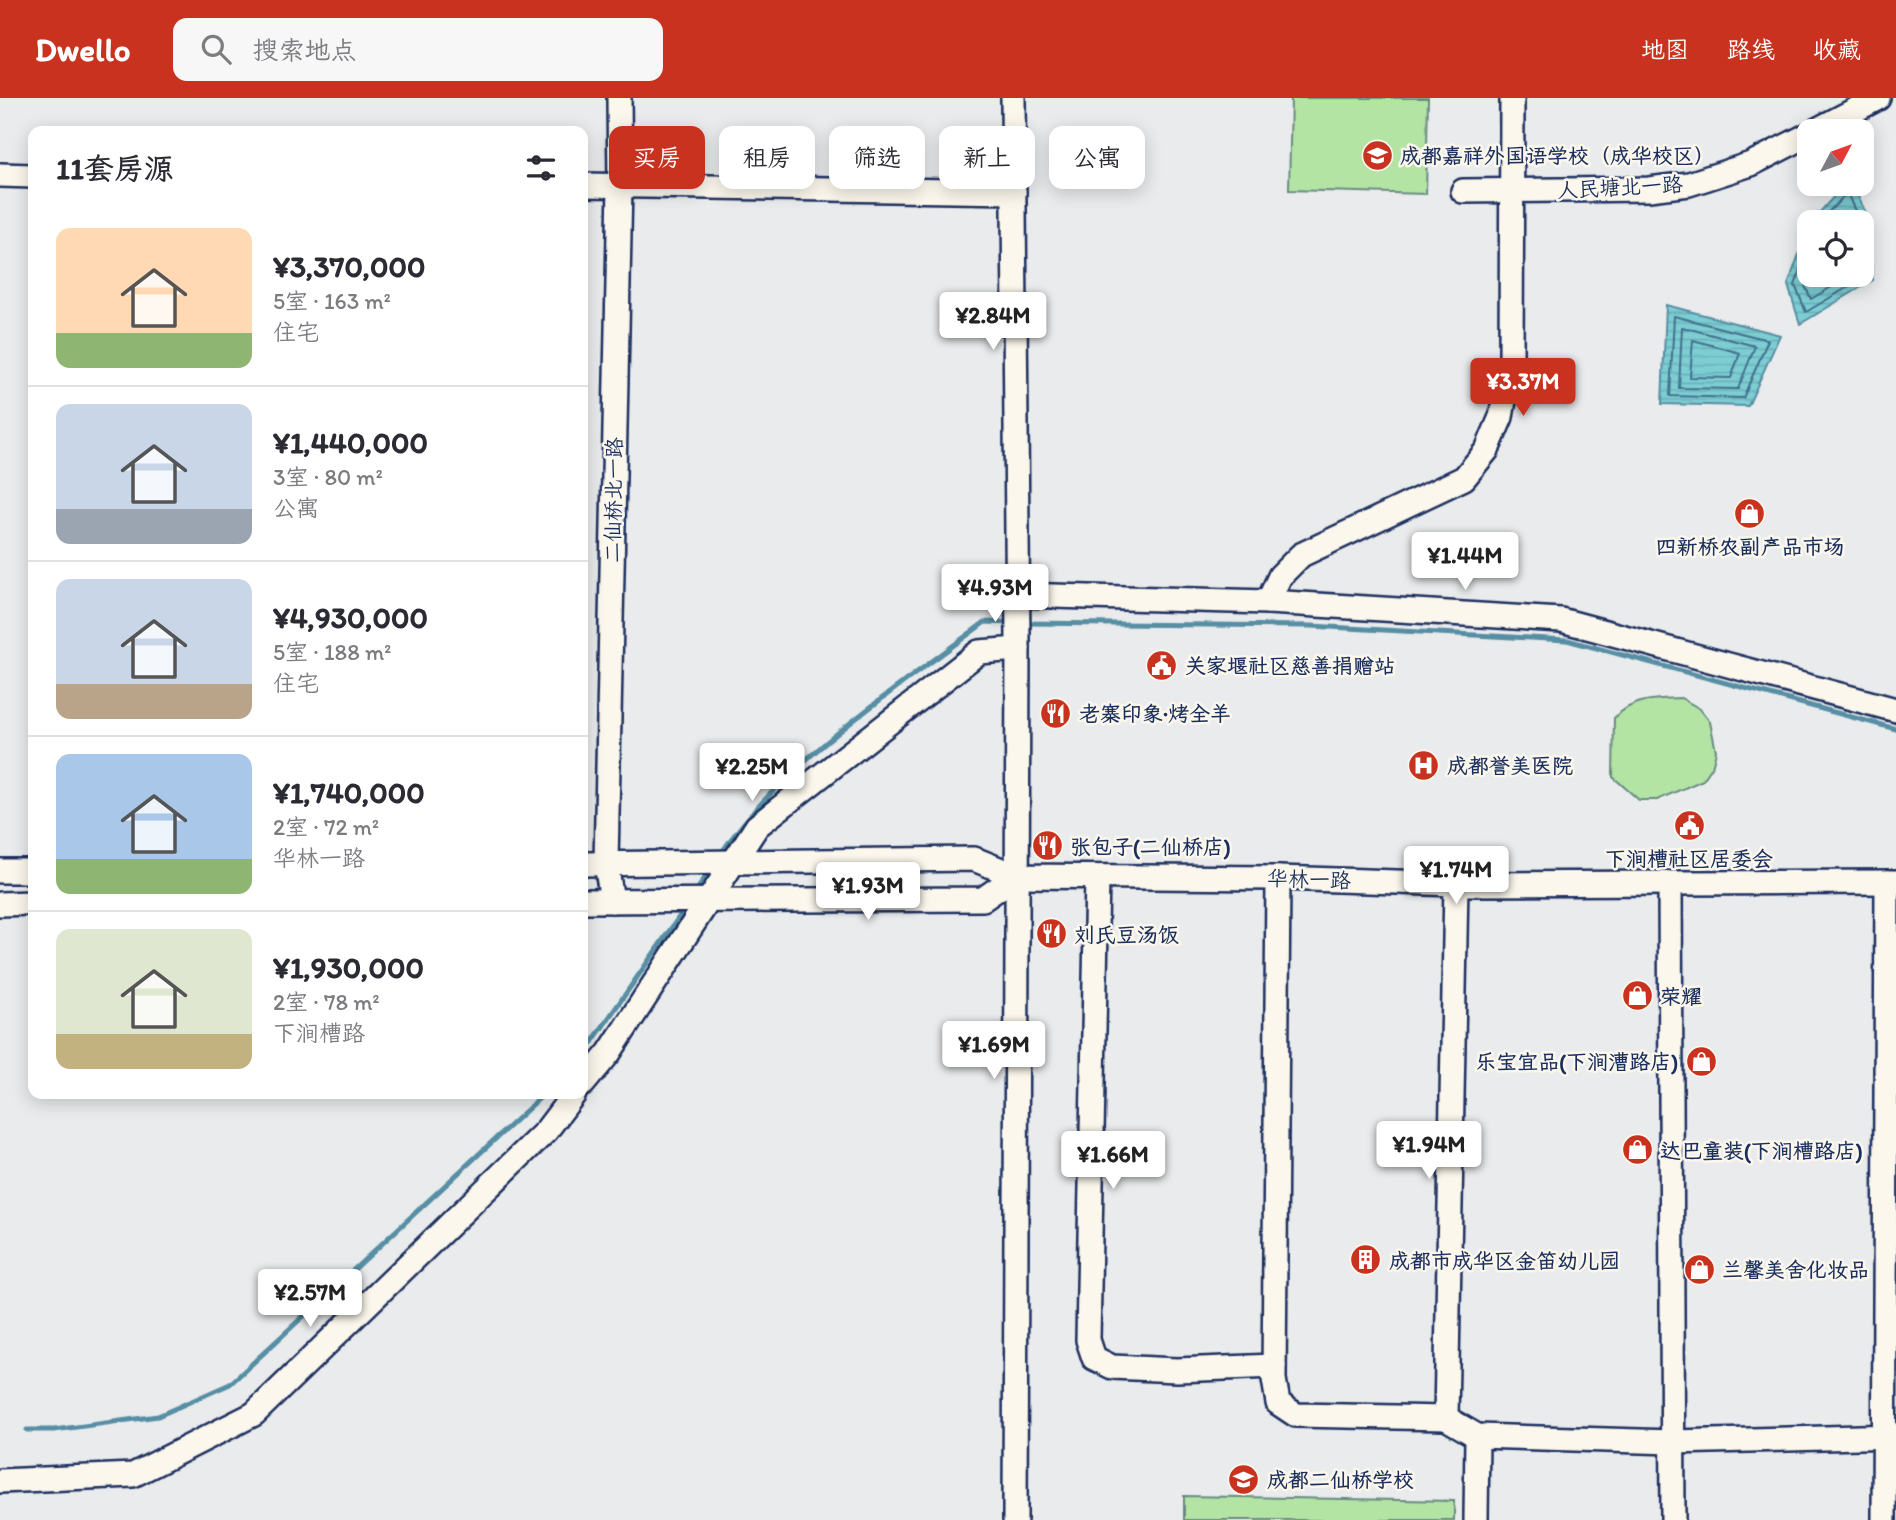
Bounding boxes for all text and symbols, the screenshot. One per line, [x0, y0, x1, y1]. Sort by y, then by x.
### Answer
search box [173, 18, 663, 81]
text: Dwello [35, 30, 131, 69]
icon: search [197, 30, 235, 68]
text: 搜索地点 [253, 34, 357, 66]
text: 地图 [1641, 35, 1689, 64]
text: 路线 [1727, 35, 1775, 64]
text: 收藏 [1813, 35, 1861, 64]
north arrow [1797, 119, 1874, 196]
map controls [1797, 119, 1874, 287]
chip: 买房 [609, 126, 705, 189]
chip: 租房 [719, 126, 815, 189]
chip: 筛选 [829, 126, 925, 189]
chip: 新上 [939, 126, 1035, 189]
chip: 公寓 [1049, 126, 1145, 189]
school or university icon: 成都嘉祥外国语学校（成华校区） [1360, 138, 1394, 172]
place label: 成都嘉祥外国语学校（成华校区） [1400, 143, 1715, 168]
icon: filters [522, 149, 560, 187]
text: 11套房源 [56, 150, 174, 187]
street label: 人民塘北一路 [1556, 171, 1684, 203]
button: locate [1797, 210, 1874, 287]
text: ¥3,370,000 [273, 248, 426, 285]
icon: home [112, 256, 196, 340]
text: 5室 · 163 m² [273, 287, 391, 315]
pin: ¥2.84M [936, 292, 1050, 352]
text: ¥2.84M [955, 301, 1031, 329]
text: 住宅 [273, 318, 319, 346]
pin: ¥3.37M [1466, 358, 1580, 418]
text: ¥3.37M [1486, 367, 1560, 395]
text: ¥1,440,000 [273, 424, 428, 461]
icon: home [112, 432, 196, 516]
street label: 二仙桥北一路 [599, 437, 627, 563]
text: 3室 · 80 m² [273, 463, 383, 491]
text: 公寓 [273, 494, 319, 522]
shop icon: 四新桥农副产品市场 [1733, 497, 1767, 531]
pin: ¥1.44M [1408, 532, 1522, 592]
place label: 四新桥农副产品市场 [1656, 534, 1845, 559]
text: ¥1.44M [1428, 541, 1502, 569]
pin: ¥4.93M [938, 564, 1052, 624]
text: ¥4.93M [957, 573, 1033, 601]
text: ¥4,930,000 [273, 599, 428, 636]
icon: home [112, 607, 196, 691]
text: 5室 · 188 m² [273, 638, 392, 666]
public building icon: 关家堰社区慈善捐赠站 [1145, 648, 1179, 682]
place label: 关家堰社区慈善捐赠站 [1185, 653, 1395, 678]
text: 住宅 [273, 669, 319, 697]
restaurant icon: 老寨印象·烤全羊 [1039, 696, 1073, 730]
place label: 老寨印象·烤全羊 [1079, 701, 1231, 726]
pin: ¥2.25M [695, 744, 809, 803]
hospital icon: 成都誉美医院 [1407, 748, 1441, 782]
text: ¥2.25M [716, 752, 788, 780]
place label: 成都誉美医院 [1447, 753, 1573, 778]
text: ¥1,740,000 [273, 774, 425, 811]
icon: home [112, 782, 196, 866]
public building icon: 下涧槽社区居委会 [1672, 809, 1706, 843]
text: 2室 · 72 m² [273, 813, 379, 841]
restaurant icon: 张包子(二仙桥店) [1030, 829, 1064, 863]
place label: 张包子(二仙桥店) [1070, 834, 1231, 860]
text: 华林一路 [273, 844, 365, 872]
pin: ¥1.74M [1399, 846, 1513, 906]
place label: 下涧槽社区居委会 [1605, 846, 1773, 871]
text: ¥1.74M [1420, 855, 1492, 883]
pin: ¥1.93M [811, 862, 925, 922]
street label: 华林一路 [1267, 865, 1351, 893]
text: ¥1.93M [832, 871, 904, 899]
restaurant icon: 刘氏豆汤饭 [1034, 917, 1068, 951]
place label: 刘氏豆汤饭 [1074, 922, 1179, 947]
text: ¥1,930,000 [273, 949, 424, 986]
icon: home [112, 957, 196, 1041]
shop icon: 荣耀 [1620, 979, 1654, 1013]
place label: 荣耀 [1660, 984, 1702, 1009]
text: 2室 · 78 m² [273, 988, 380, 1016]
text: 下涧槽路 [273, 1019, 365, 1047]
pin: ¥1.69M [937, 1021, 1051, 1081]
text: ¥1.69M [958, 1030, 1030, 1058]
shop icon: 乐宝宜品(下涧漕路店) [1684, 1044, 1718, 1078]
place label: 乐宝宜品(下涧漕路店) [1475, 1049, 1678, 1075]
pin: ¥1.94M [1372, 1122, 1486, 1181]
text: ¥1.94M [1392, 1130, 1466, 1158]
pin: ¥1.66M [1056, 1132, 1170, 1191]
shop icon: 达巴童装(下涧槽路店) [1620, 1133, 1654, 1167]
place label: 达巴童装(下涧槽路店) [1660, 1138, 1863, 1164]
text: ¥1.66M [1077, 1140, 1149, 1168]
building icon: 成都市成华区金笛幼儿园 [1349, 1243, 1383, 1277]
place label: 成都市成华区金笛幼儿园 [1389, 1248, 1620, 1273]
shop icon: 兰馨美舍化妆品 [1682, 1252, 1716, 1286]
place label: 兰馨美舍化妆品 [1722, 1257, 1869, 1282]
pin: ¥2.57M [253, 1270, 367, 1329]
text: ¥2.57M [274, 1278, 346, 1306]
school or university icon: 成都二仙桥学校 [1227, 1462, 1261, 1496]
place label: 成都二仙桥学校 [1267, 1467, 1414, 1492]

